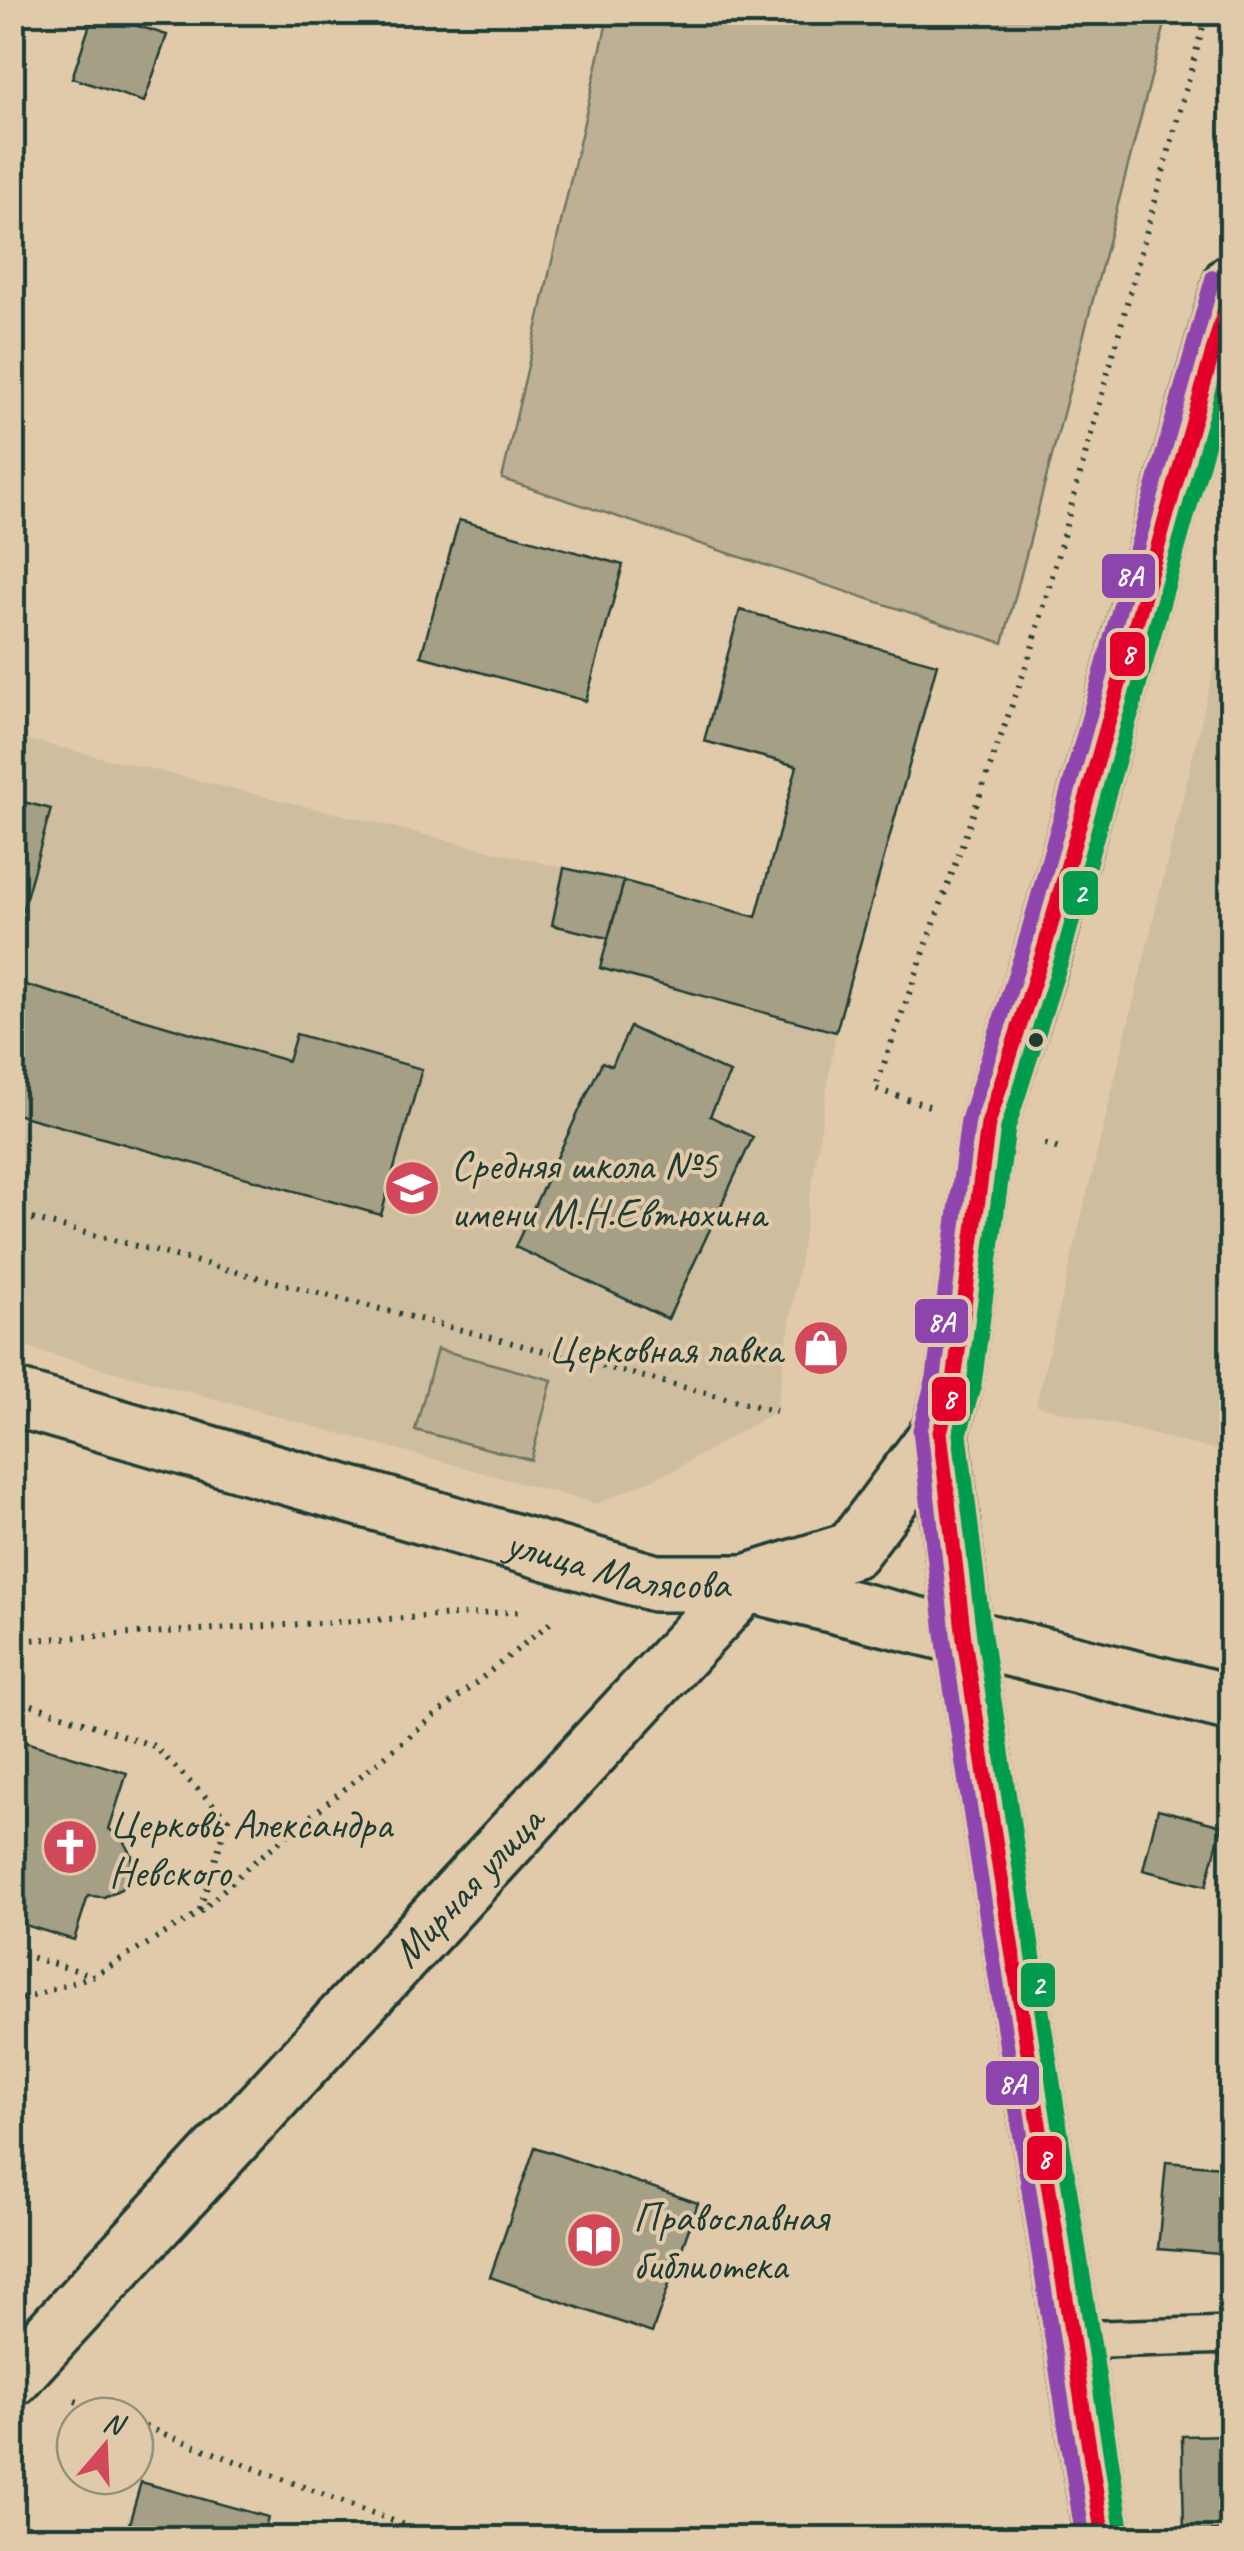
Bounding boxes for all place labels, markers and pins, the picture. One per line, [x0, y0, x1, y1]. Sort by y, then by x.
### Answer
unlabelled marker [1026, 1030, 1046, 1050]
place label: Средняя школа №5 имени М.Н.Евтюхина [451, 1139, 769, 1240]
school or university icon: Средняя школа №5 имени М.Н.Евтюхина [382, 1158, 442, 1218]
shop icon: Церковная лавка [791, 1318, 851, 1378]
place label: Церковная лавка [547, 1323, 786, 1376]
place label: Церковь Александра Невского [109, 1798, 395, 1899]
church icon: Церковь Александра Невского [40, 1817, 100, 1877]
place label: Православная библиотека [633, 2191, 831, 2292]
library icon: Православная библиотека [564, 2210, 624, 2270]

